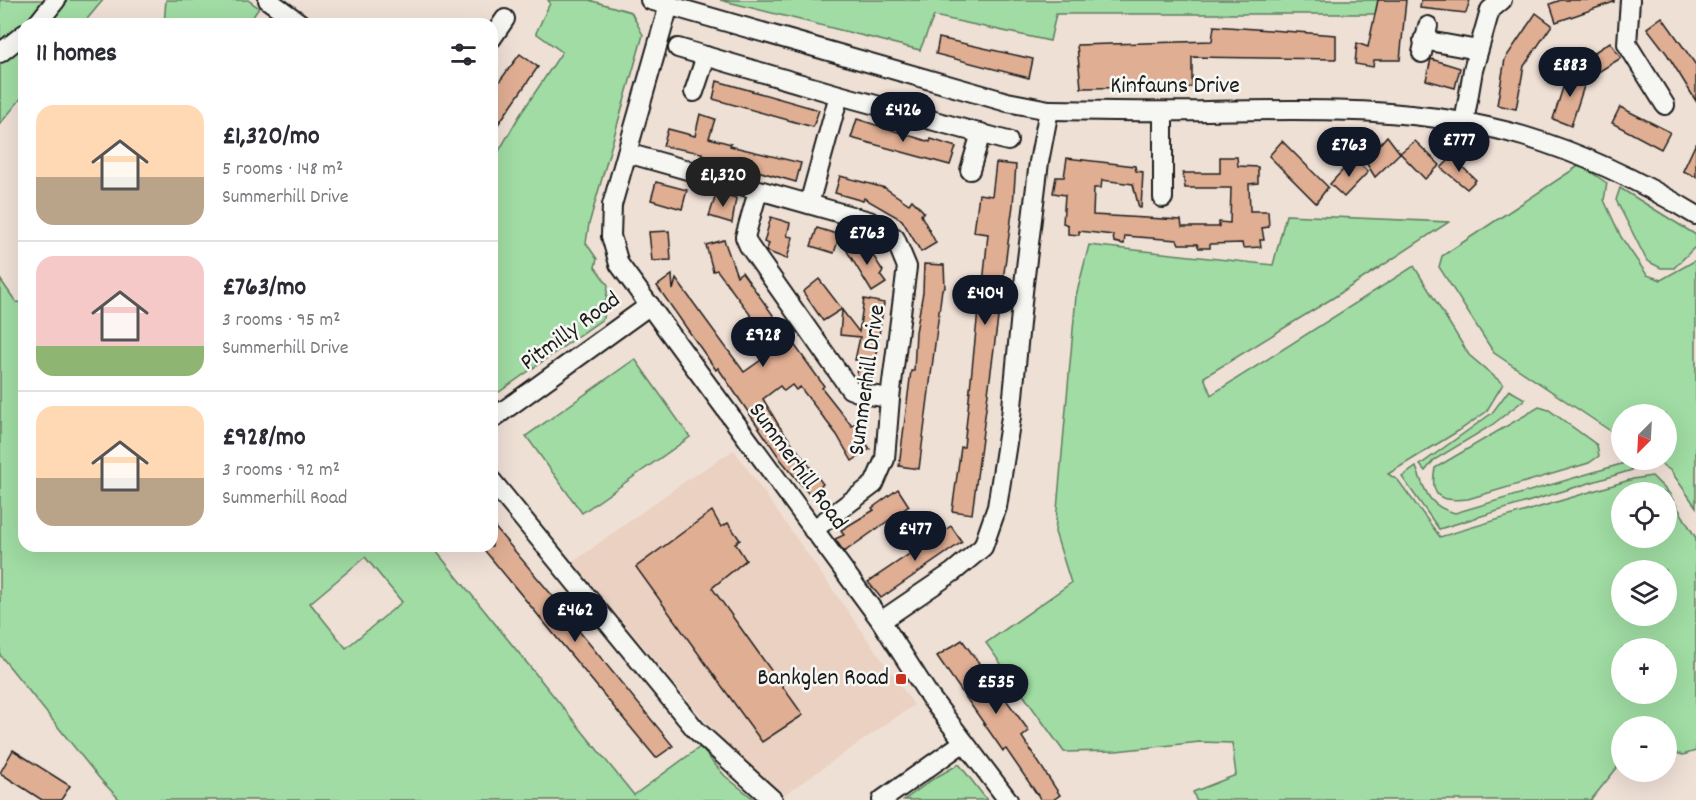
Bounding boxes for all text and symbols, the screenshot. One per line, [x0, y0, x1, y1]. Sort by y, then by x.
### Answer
text: 11 homes [36, 36, 117, 73]
icon: filters [447, 38, 480, 71]
pin: £883 [1534, 47, 1606, 98]
text: £883 [1553, 52, 1587, 80]
street label: Kinfauns Drive [1110, 70, 1240, 104]
pin: £426 [867, 92, 939, 143]
text: £426 [885, 97, 921, 125]
text: £1,320/mo [222, 119, 320, 156]
pin: £777 [1423, 122, 1495, 173]
pin: £763 [1313, 127, 1385, 178]
text: £777 [1443, 127, 1475, 155]
icon: home [84, 129, 156, 201]
text: £763 [1331, 132, 1367, 160]
text: 5 rooms · 148 m² [222, 156, 343, 184]
pin: £1,320 [674, 157, 772, 208]
text: £1,320 [700, 162, 746, 190]
text: Summerhill Drive [222, 184, 349, 212]
pin: £763 [831, 215, 903, 266]
text: £763 [849, 220, 885, 248]
text: £763/mo [222, 270, 306, 307]
pin: £404 [949, 275, 1021, 326]
icon: home [84, 280, 156, 352]
text: £404 [966, 280, 1004, 308]
street label: Pitmilly Road [514, 284, 628, 380]
street label: Summerhill Drive [841, 302, 895, 458]
text: 3 rooms · 95 m² [222, 307, 341, 335]
pin: £928 [727, 317, 799, 368]
text: £928 [745, 322, 781, 350]
text: Summerhill Drive [222, 335, 349, 363]
street label: Summerhill Road [739, 396, 855, 538]
north arrow [1611, 404, 1677, 470]
map controls [1611, 404, 1677, 782]
text: £928/mo [222, 420, 306, 457]
icon: home [84, 430, 156, 502]
text: 3 rooms · 92 m² [222, 457, 340, 485]
button: locate [1611, 482, 1677, 548]
text: Summerhill Road [222, 485, 347, 513]
pin: £477 [879, 511, 951, 562]
text: £477 [898, 516, 932, 544]
button: layers [1611, 560, 1677, 626]
pin: £462 [539, 592, 611, 643]
text: £462 [557, 597, 593, 625]
button: + [1611, 638, 1677, 704]
place label: Bankglen Road [757, 662, 889, 696]
pin: £535 [960, 664, 1032, 715]
text: £535 [977, 669, 1015, 697]
marker: Bankglen Road [894, 672, 908, 686]
button: − [1611, 716, 1677, 782]

